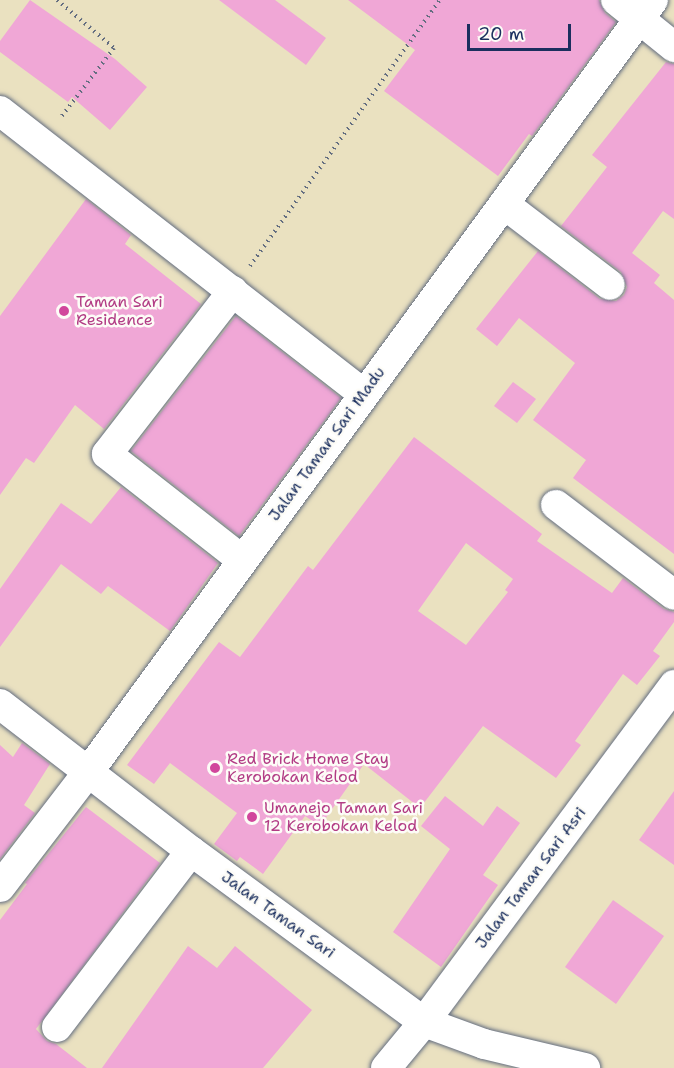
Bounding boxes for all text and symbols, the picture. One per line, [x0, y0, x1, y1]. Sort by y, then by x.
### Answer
scale bar [470, 12, 574, 50]
text: 20 m [478, 22, 524, 46]
place label: Taman Sari Residence [76, 292, 163, 330]
marker: Taman Sari Residence [57, 304, 71, 318]
street label: Jalan Taman Sari Madu [265, 363, 389, 525]
place label: Red Brick Home Stay Kerobokan Kelod [227, 749, 389, 787]
marker: Red Brick Home Stay Kerobokan Kelod [208, 761, 222, 775]
place label: Umanejo Taman Sari 12 Kerobokan Kelod [264, 798, 423, 836]
street label: Jalan Taman Sari Asri [472, 803, 590, 953]
marker: Umanejo Taman Sari 12 Kerobokan Kelod [245, 810, 259, 824]
street label: Jalan Taman Sari [217, 867, 339, 963]

